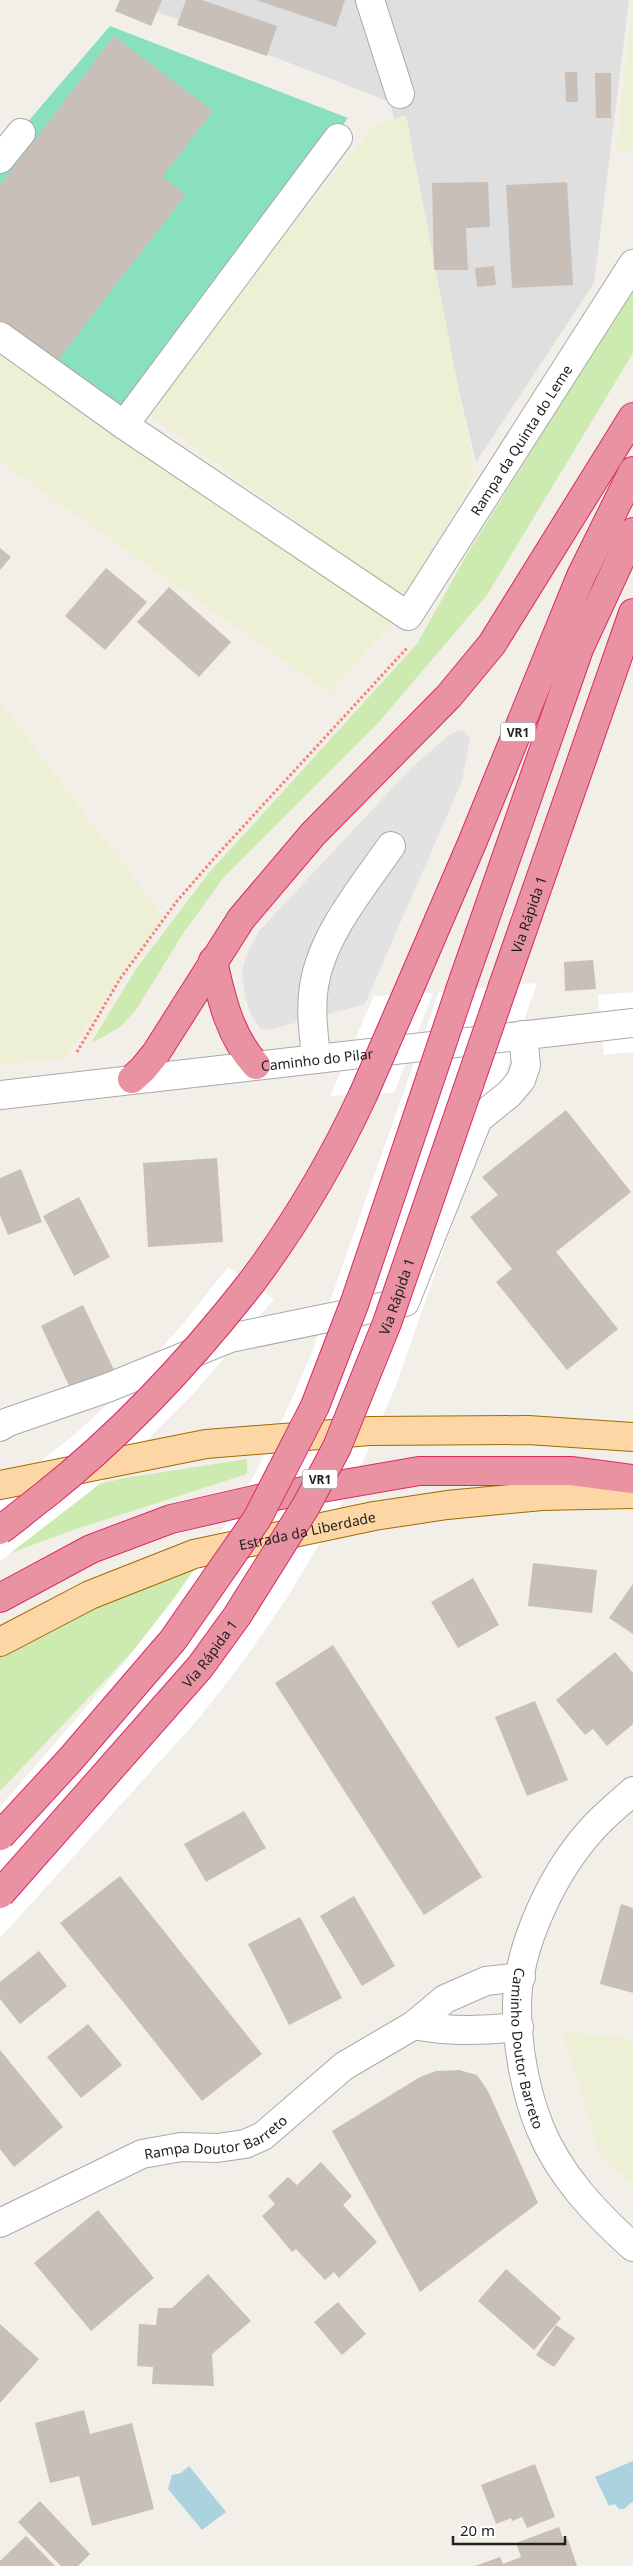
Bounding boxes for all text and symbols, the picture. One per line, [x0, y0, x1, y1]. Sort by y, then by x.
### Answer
street label: Rampa da Quinta do Leme [465, 361, 576, 519]
road number: VR1 [500, 722, 536, 742]
street label: Via Rápida 1 [506, 873, 550, 955]
street label: Caminho do Pilar [260, 1043, 374, 1075]
street label: Via Rápida 1 [374, 1255, 418, 1338]
road number: VR1 [302, 1470, 338, 1488]
street label: Estrada da Liberdade [237, 1506, 377, 1554]
street label: Via Rápida 1 [177, 1616, 241, 1691]
street label: Caminho Doutor Barreto [507, 1966, 549, 2131]
street label: Rampa Doutor Barreto [142, 2110, 291, 2163]
scale bar [453, 2514, 566, 2546]
text: 20 m [460, 2520, 495, 2540]

